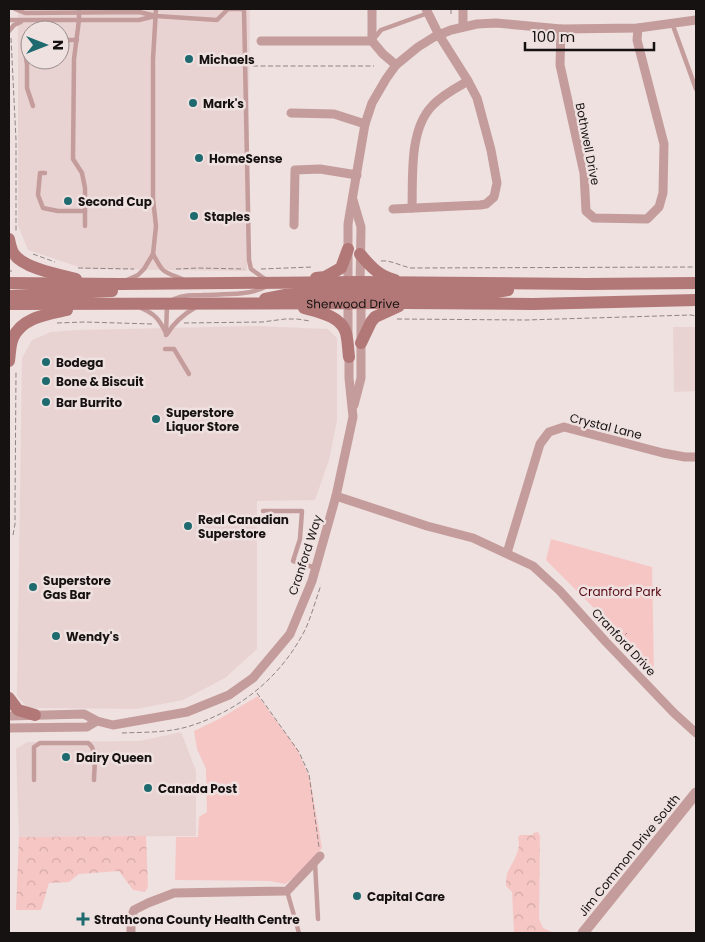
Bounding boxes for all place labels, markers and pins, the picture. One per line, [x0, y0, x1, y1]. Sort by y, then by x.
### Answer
place label: Michaels [199, 51, 255, 68]
marker: Michaels [183, 53, 195, 65]
place label: Mark's [203, 95, 244, 112]
marker: Mark's [187, 97, 199, 109]
place label: HomeSense [209, 150, 283, 167]
marker: HomeSense [193, 152, 205, 164]
place label: Second Cup [78, 193, 152, 210]
marker: Second Cup [62, 195, 74, 207]
place label: Staples [204, 208, 250, 225]
marker: Staples [188, 210, 200, 222]
place label: Bodega [56, 354, 103, 371]
marker: Bodega [40, 356, 52, 368]
place label: Bone & Biscuit [56, 373, 144, 390]
marker: Bone & Biscuit [40, 375, 52, 387]
place label: Bar Burrito [56, 394, 122, 411]
marker: Bar Burrito [40, 396, 52, 408]
place label: Superstore Liquor Store [166, 404, 240, 435]
marker: Superstore Liquor Store [150, 413, 162, 425]
place label: Real Canadian Superstore [198, 511, 289, 542]
marker: Real Canadian Superstore [182, 520, 194, 532]
place label: Superstore Gas Bar [43, 572, 111, 603]
marker: Superstore Gas Bar [27, 581, 39, 593]
place label: Wendy's [66, 628, 119, 645]
marker: Wendy's [50, 630, 62, 642]
place label: Dairy Queen [76, 749, 152, 766]
marker: Dairy Queen [60, 751, 72, 763]
place label: Canada Post [158, 780, 237, 797]
marker: Canada Post [142, 782, 154, 794]
place label: Capital Care [367, 888, 446, 905]
marker: Capital Care [351, 890, 363, 902]
place label: Strathcona County Health Centre [94, 911, 300, 928]
marker: Strathcona County Health Centre [76, 912, 90, 926]

